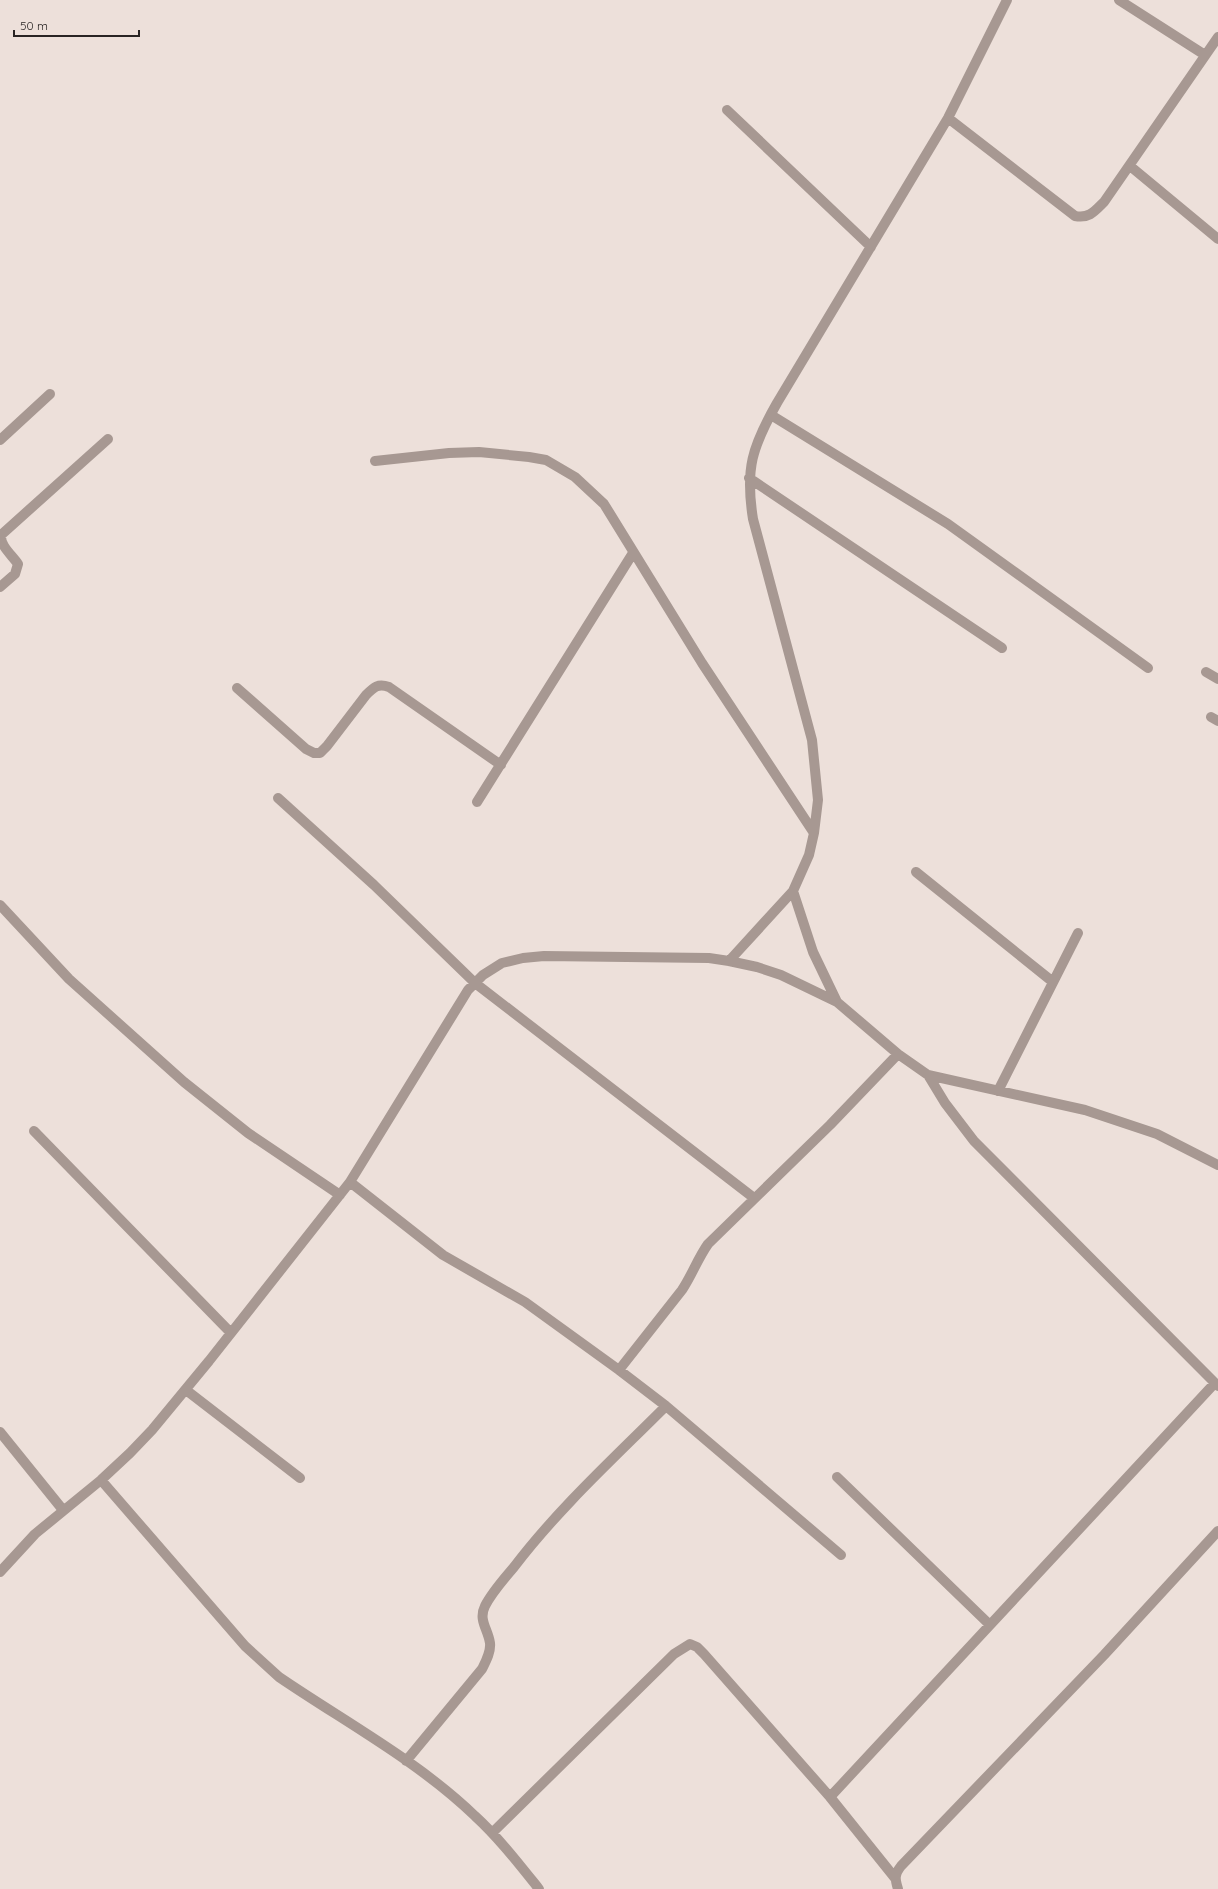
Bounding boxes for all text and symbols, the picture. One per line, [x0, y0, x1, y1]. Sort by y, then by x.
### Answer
scale bar [14, 12, 139, 38]
text: 50 m [20, 18, 48, 33]

